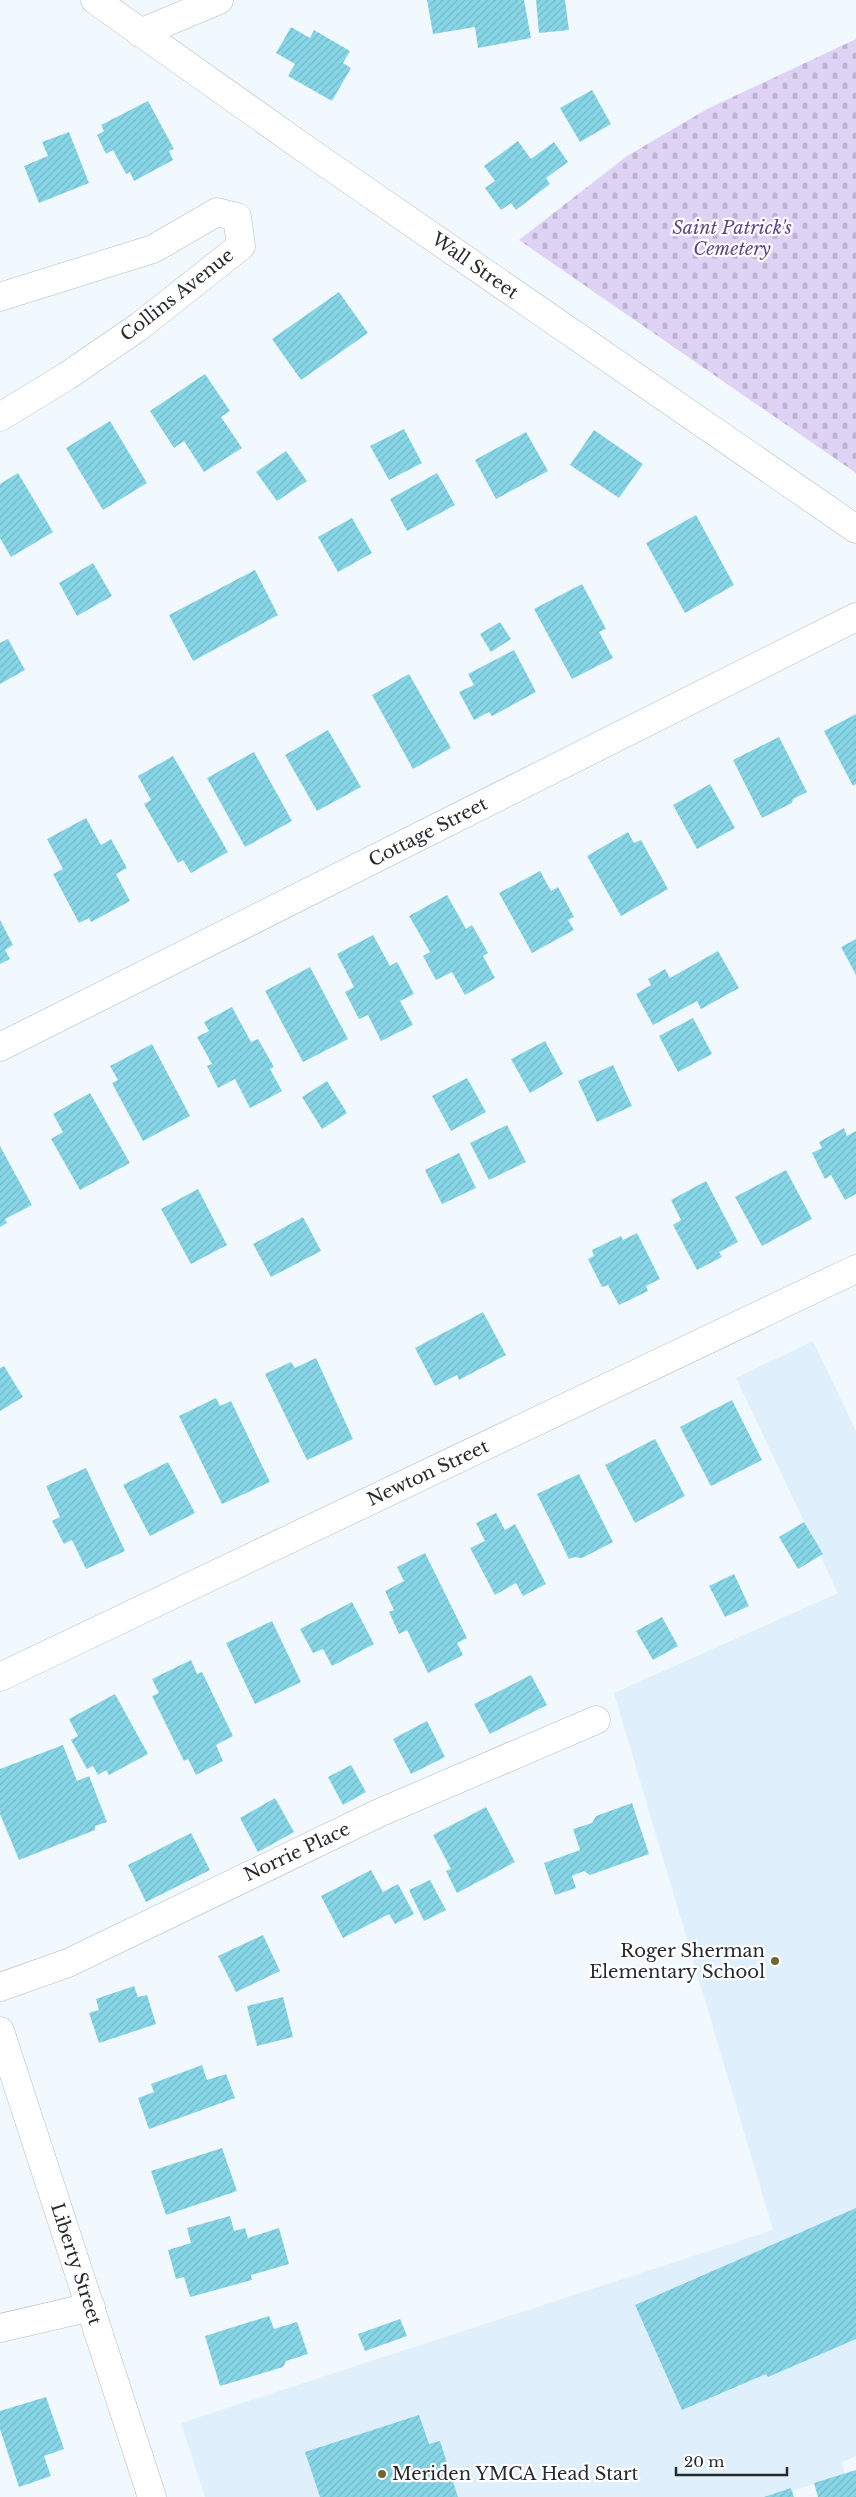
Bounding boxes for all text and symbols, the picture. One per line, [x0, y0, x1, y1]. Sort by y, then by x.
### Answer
park label: Saint Patrick's Cemetery [672, 217, 792, 260]
street label: Wall Street [427, 228, 523, 304]
street label: Collins Avenue [116, 244, 238, 346]
street label: Cottage Street [365, 793, 491, 871]
street label: Newton Street [364, 1435, 492, 1511]
street label: Norrie Place [241, 1818, 353, 1886]
place label: Roger Sherman Elementary School [589, 1940, 765, 1983]
marker: Roger Sherman Elementary School [769, 1955, 781, 1967]
street label: Liberty Street [46, 2200, 106, 2328]
scale bar [676, 2444, 787, 2476]
text: 20 m [684, 2452, 724, 2471]
place label: Meriden YMCA Head Start [392, 2463, 639, 2485]
marker: Meriden YMCA Head Start [376, 2468, 388, 2480]

